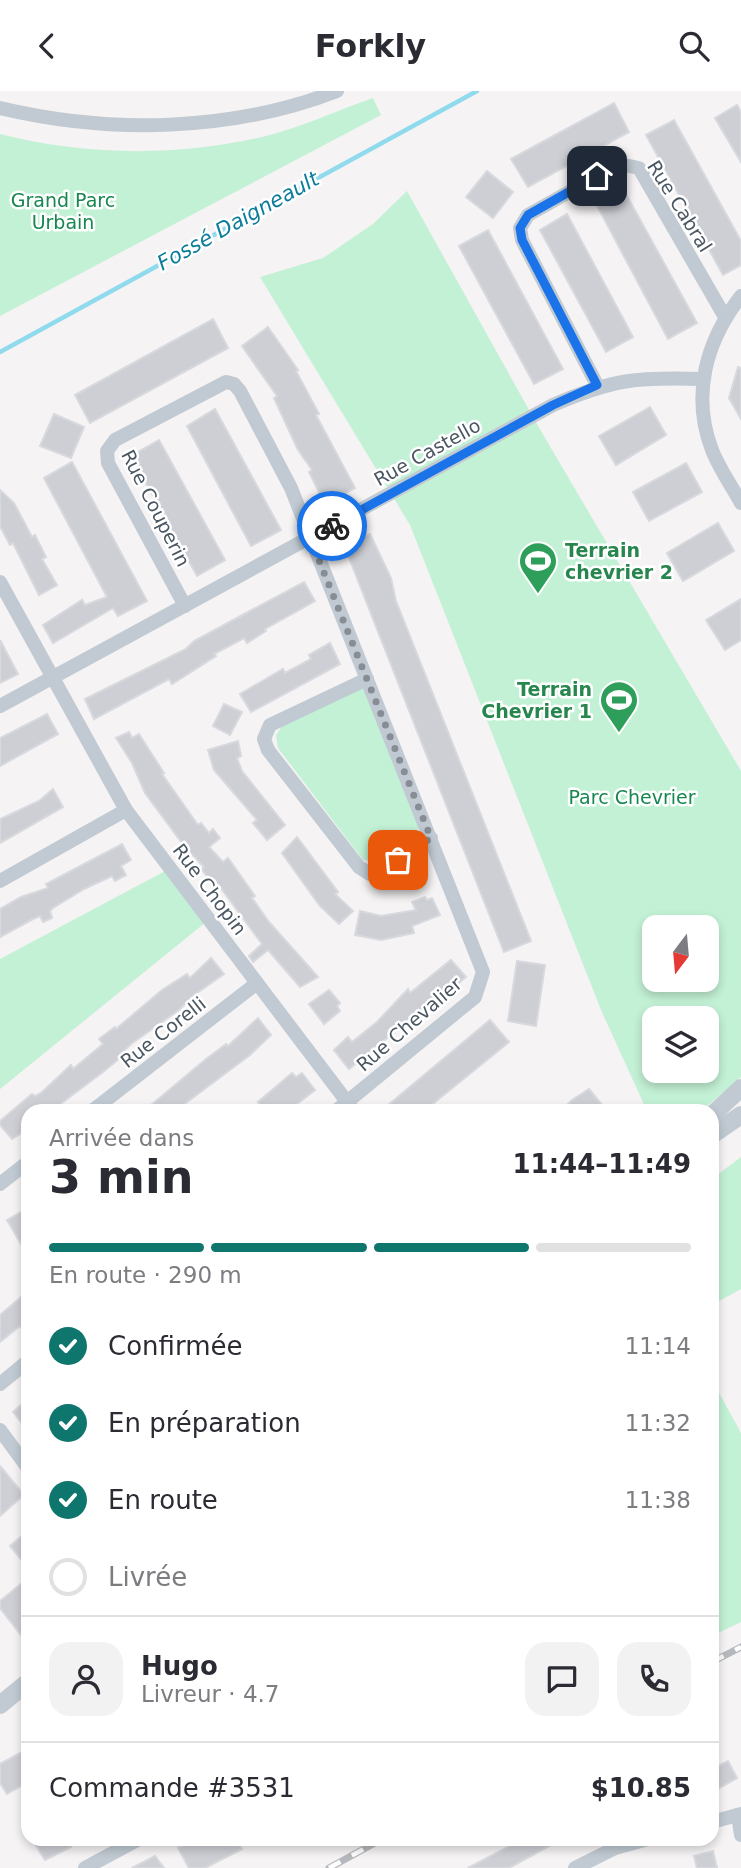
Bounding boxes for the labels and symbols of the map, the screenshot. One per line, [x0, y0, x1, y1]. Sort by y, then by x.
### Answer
pin [567, 146, 627, 206]
street label: Rue Cabral [643, 156, 717, 256]
water label: Fossé Daigneault [153, 166, 324, 275]
park label: Grand Parc Urbain [11, 189, 115, 233]
street label: Rue Castello [370, 414, 484, 490]
street label: Rue Couperin [117, 446, 195, 570]
courier [297, 491, 367, 561]
place label: Terrain chevrier 2 [565, 539, 673, 583]
sports icon: Terrain chevrier 2 [517, 540, 559, 595]
place label: Terrain Chevrier 1 [481, 678, 592, 722]
sports icon: Terrain Chevrier 1 [598, 679, 640, 734]
park label: Parc Chevrier [569, 786, 696, 808]
pin [368, 830, 428, 890]
street label: Rue Chopin [169, 839, 251, 939]
north arrow [642, 915, 719, 992]
street label: Rue Chevalier [352, 972, 466, 1076]
street label: Rue Corelli [116, 992, 210, 1072]

